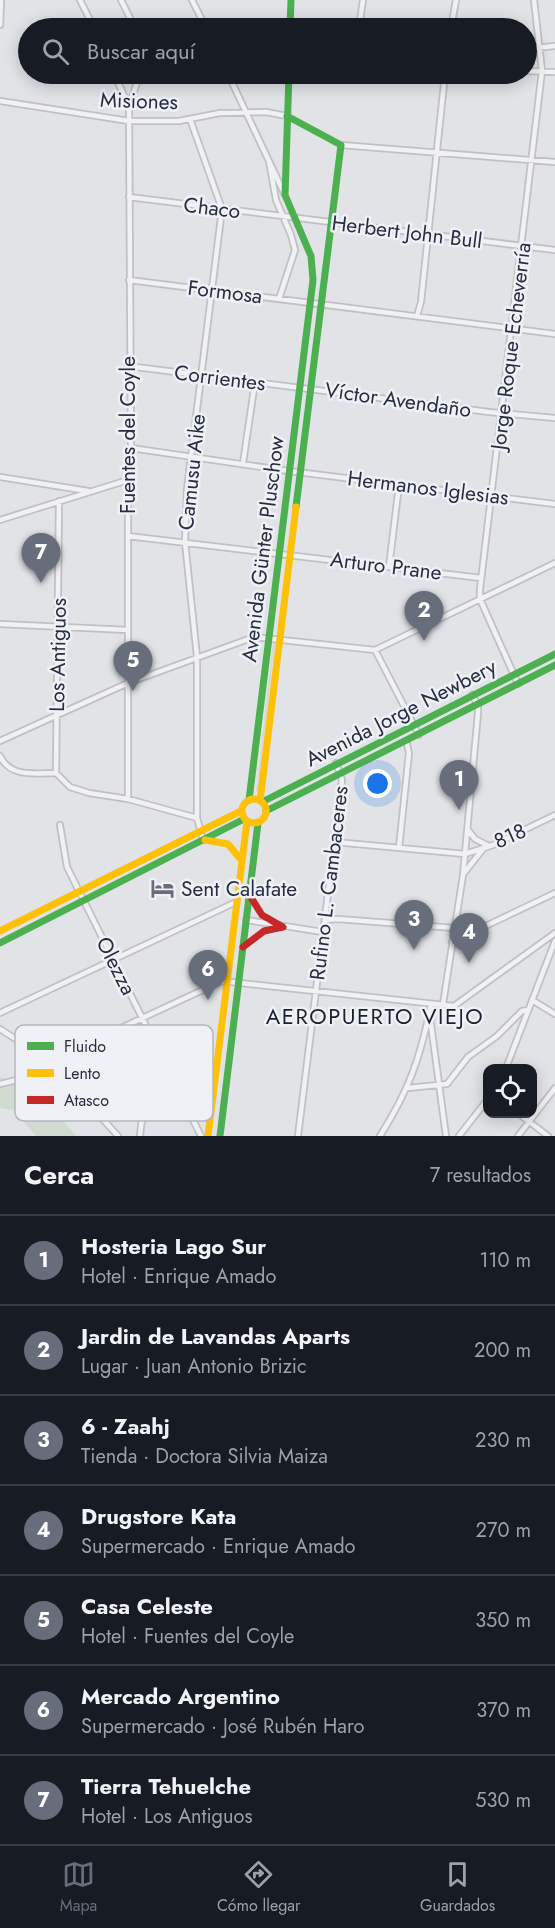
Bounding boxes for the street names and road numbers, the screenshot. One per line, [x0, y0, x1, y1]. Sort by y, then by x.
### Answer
street label: Misiones [99, 85, 179, 117]
street label: Chaco [182, 190, 242, 226]
street label: Herbert John Bull [330, 208, 484, 256]
street label: Jorge Roque Echeverría [483, 241, 539, 454]
street label: Formosa [186, 273, 264, 311]
street label: Fuentes del Coyle [113, 356, 143, 514]
street label: Corrientes [173, 358, 267, 398]
street label: Víctor Avendaño [323, 375, 473, 425]
street label: Camusu Aike [171, 412, 213, 532]
street label: Avenida Günter Pluschow [234, 434, 292, 664]
street label: Hermanos Iglesias [346, 463, 510, 513]
street label: Arturo Prane [329, 544, 444, 588]
street label: Los Antiguos [42, 598, 74, 712]
street label: Avenida Jorge Newbery [300, 651, 502, 774]
street label: Rufino L. Cambaceres [302, 784, 356, 982]
street label: 818 [489, 816, 531, 856]
street label: Olezza [89, 932, 143, 1000]

